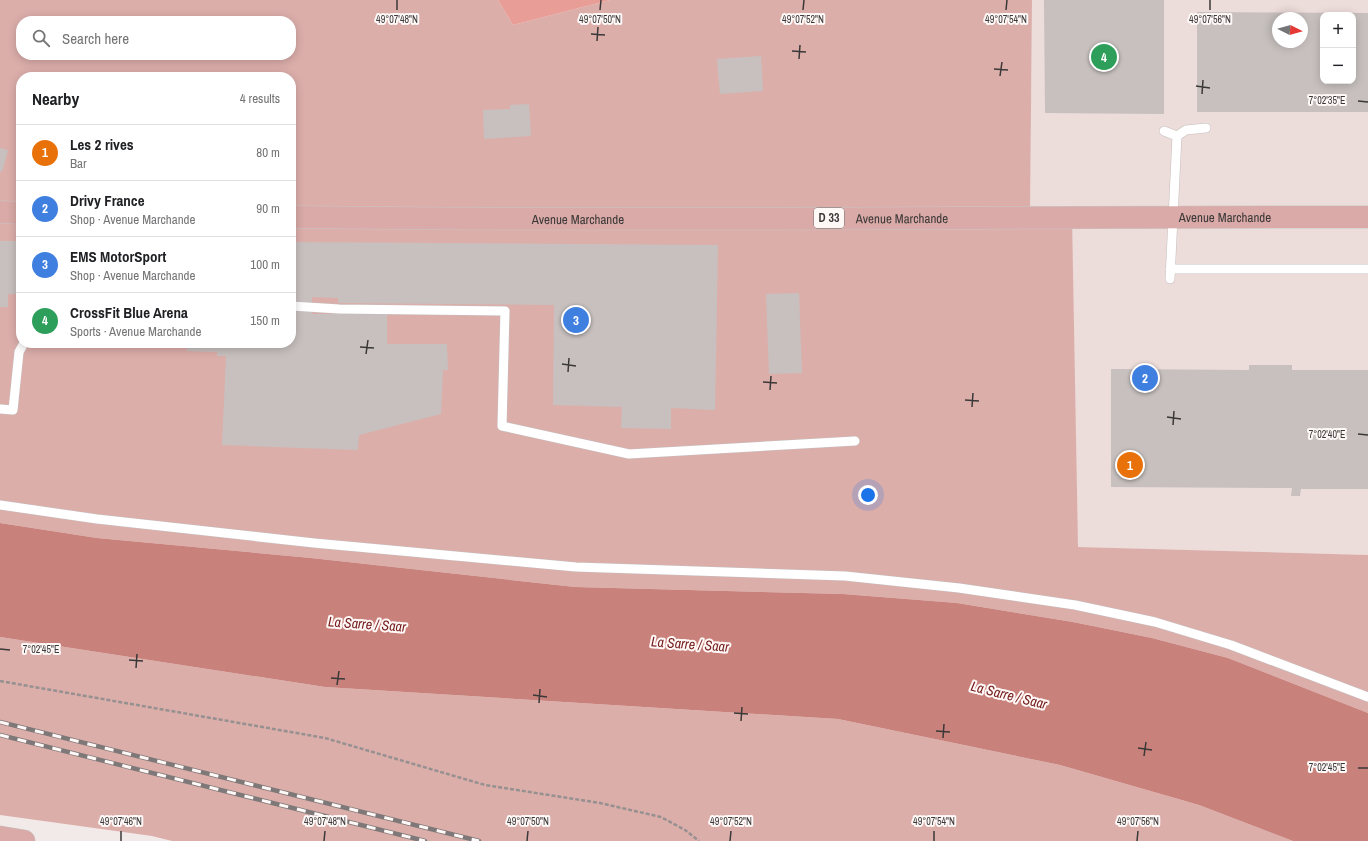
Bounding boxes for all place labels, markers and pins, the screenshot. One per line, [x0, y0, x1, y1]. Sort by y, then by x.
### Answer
pin: 4 [1091, 42, 1117, 72]
pin: 3 [563, 305, 589, 335]
pin: 2 [1132, 363, 1158, 393]
pin: 1 [1117, 450, 1143, 480]

